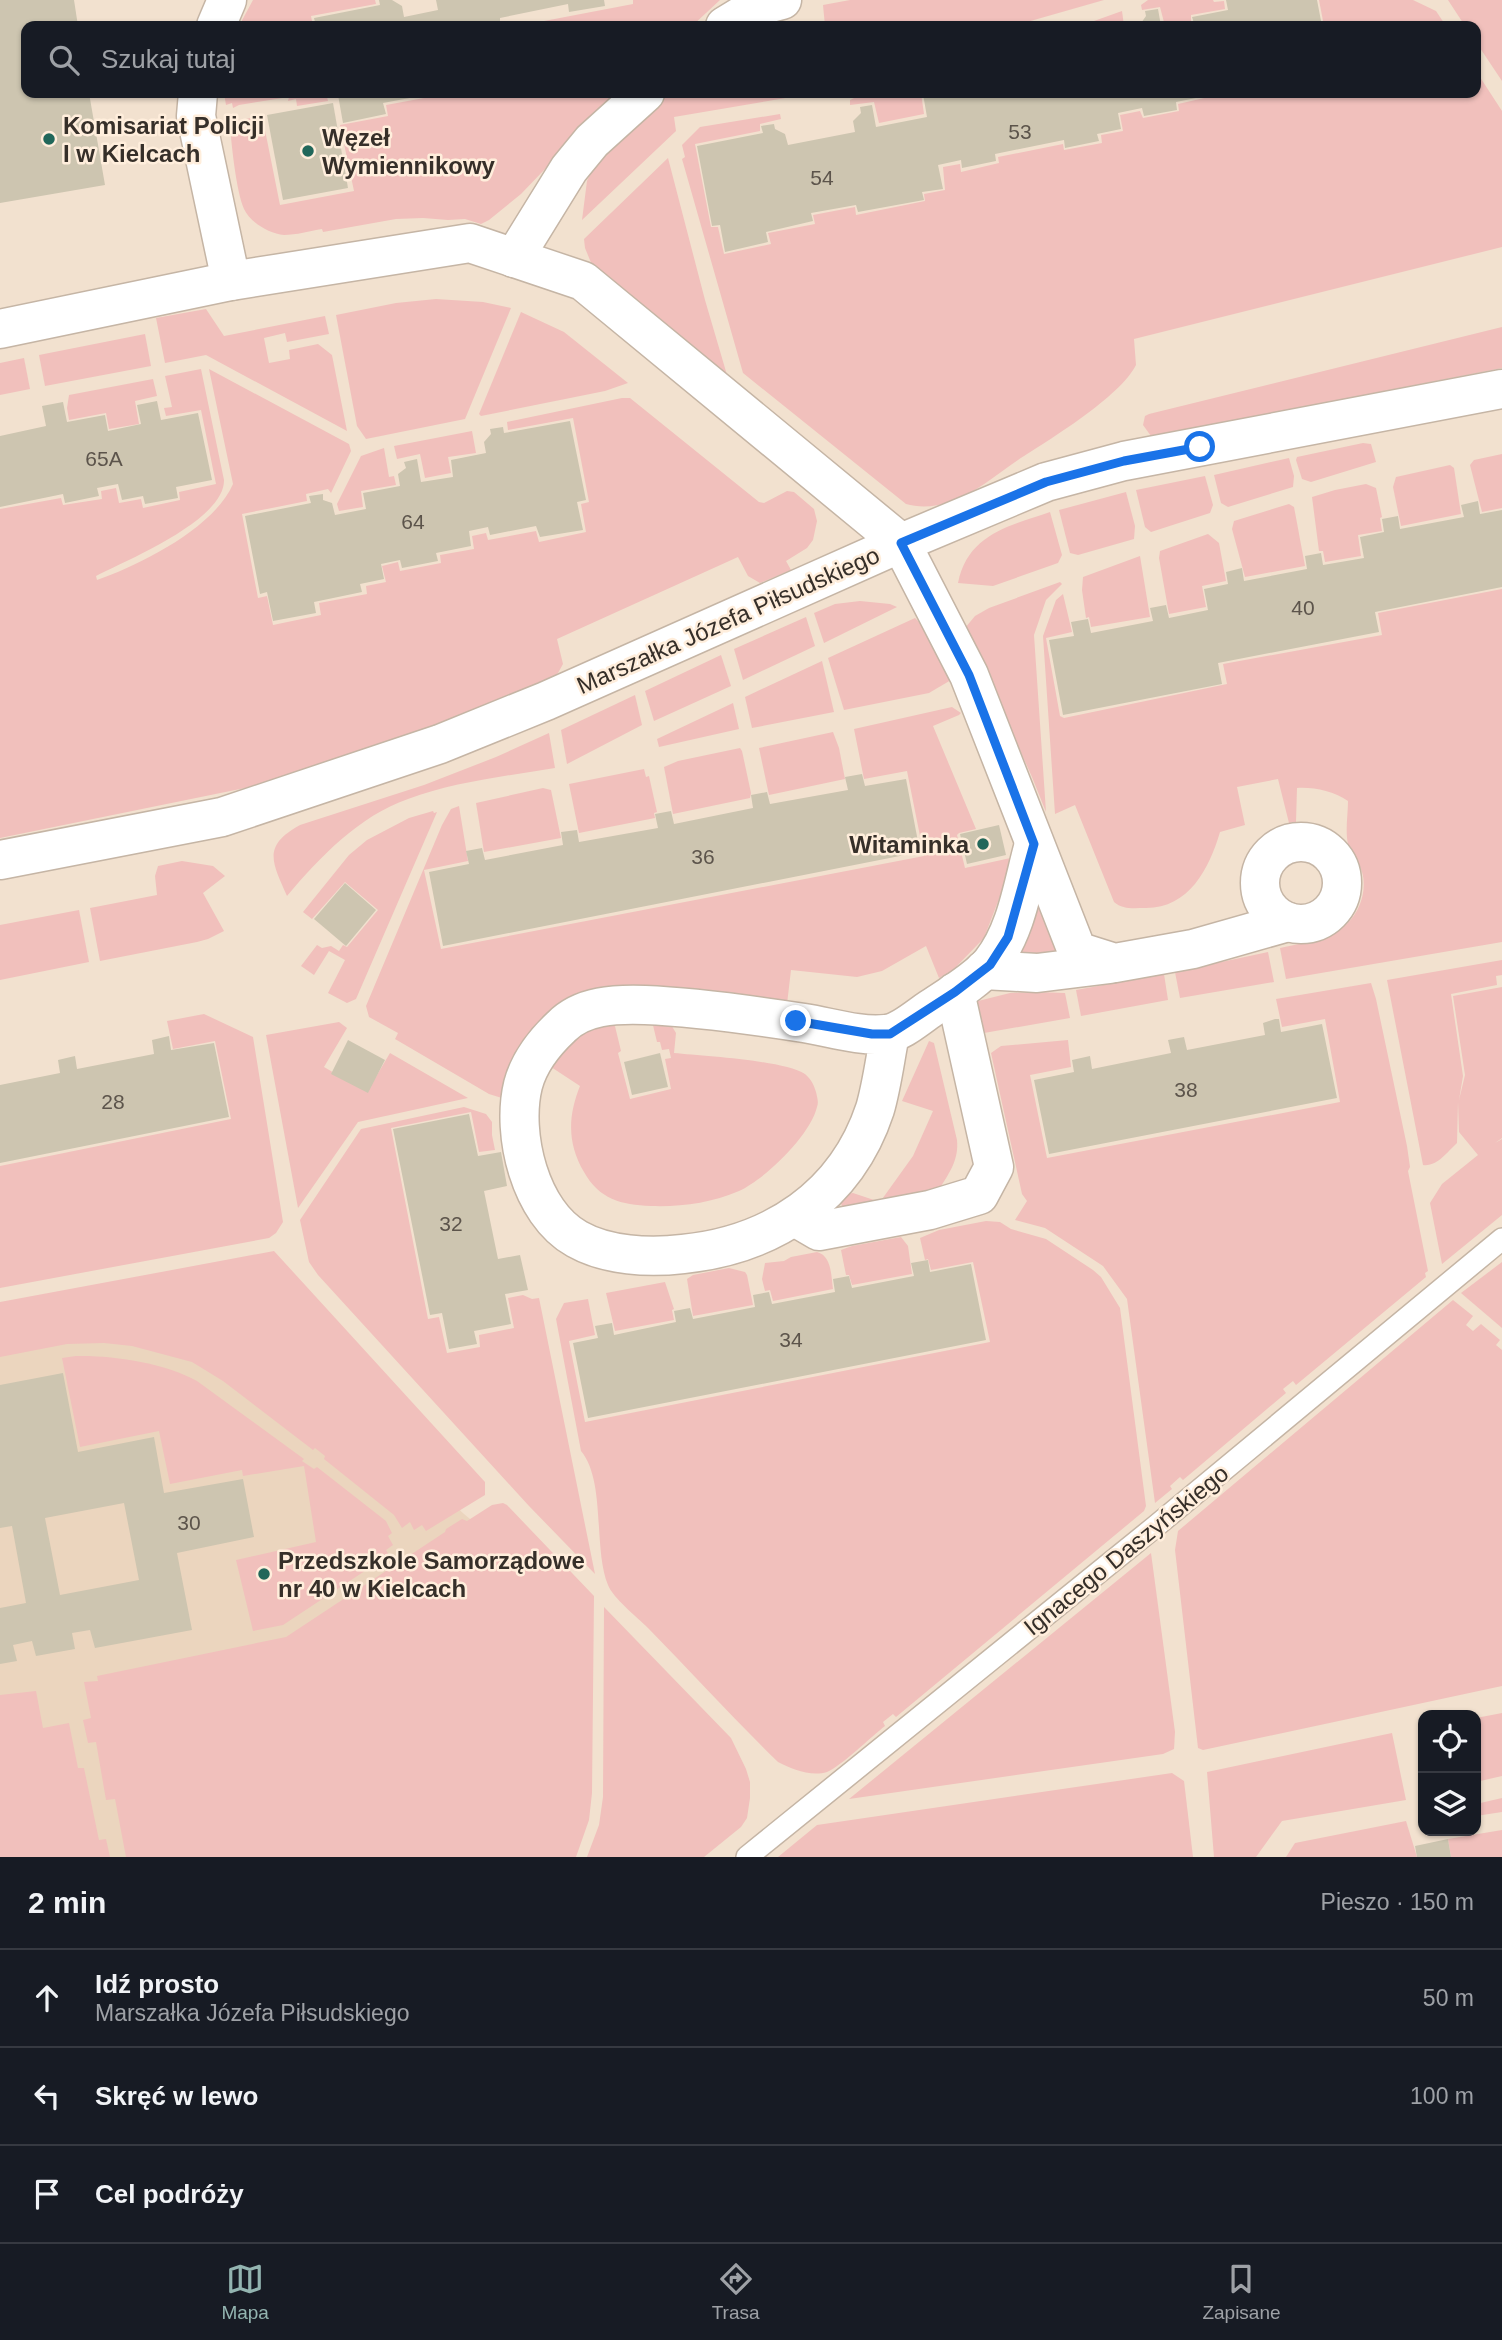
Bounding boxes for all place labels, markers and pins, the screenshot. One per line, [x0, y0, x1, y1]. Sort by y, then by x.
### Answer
place label: Komisariat Policji I w Kielcach [63, 112, 264, 167]
place label: Węzeł Wymiennikowy [322, 124, 496, 179]
marker: Komisariat Policji I w Kielcach [41, 131, 57, 147]
marker: Węzeł Wymiennikowy [300, 143, 316, 159]
place label: Witaminka [849, 831, 970, 858]
marker: Witaminka [975, 836, 991, 852]
place label: Przedszkole Samorządowe nr 40 w Kielcach [278, 1547, 585, 1602]
marker: Przedszkole Samorządowe nr 40 w Kielcach [256, 1566, 272, 1582]

